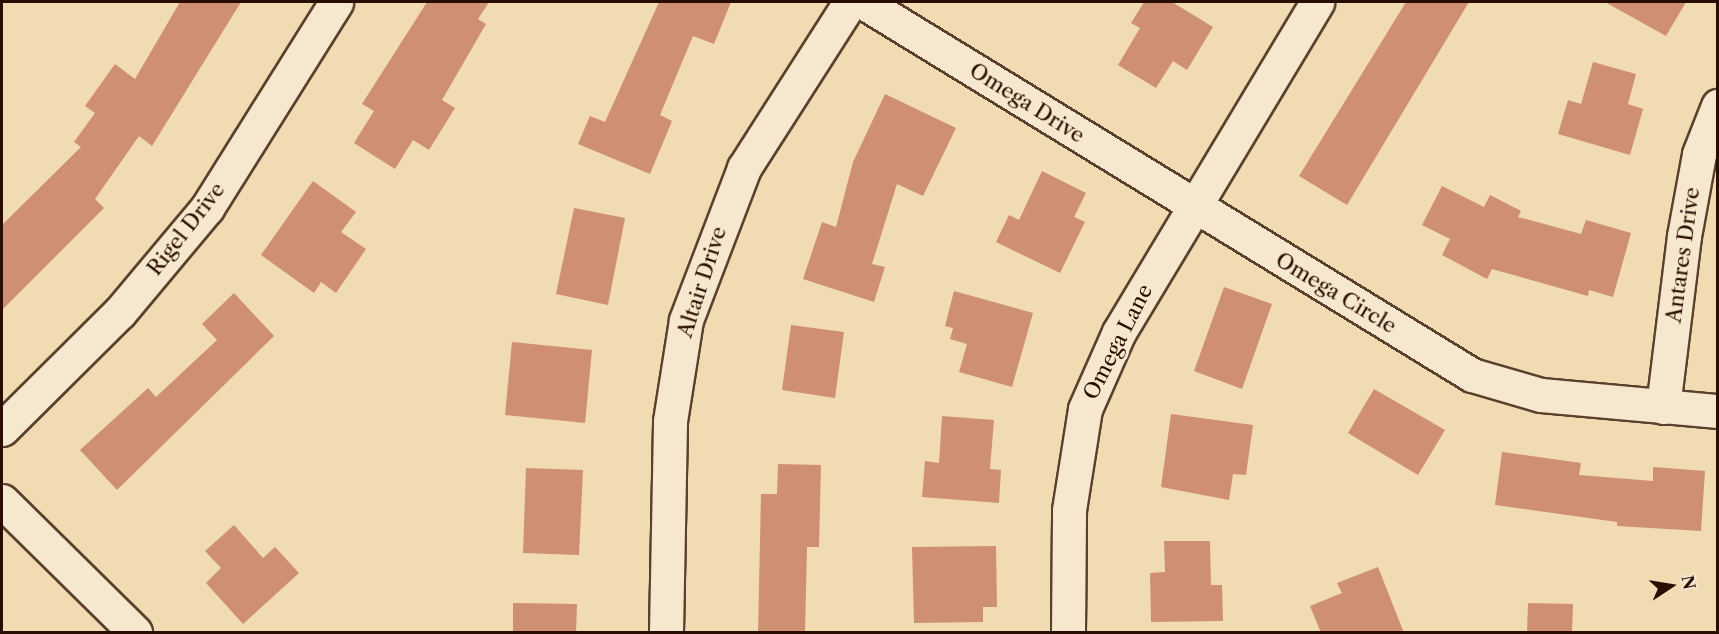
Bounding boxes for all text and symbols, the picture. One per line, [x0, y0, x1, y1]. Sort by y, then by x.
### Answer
street label: Omega Drive [965, 58, 1089, 148]
street label: Rigel Drive [142, 178, 230, 280]
street label: Antares Drive [1661, 185, 1705, 325]
street label: Altair Drive [672, 223, 732, 341]
street label: Omega Circle [1271, 247, 1401, 339]
street label: Omega Lane [1078, 280, 1158, 404]
north arrow [1641, 556, 1701, 616]
text: N [1677, 573, 1700, 591]

